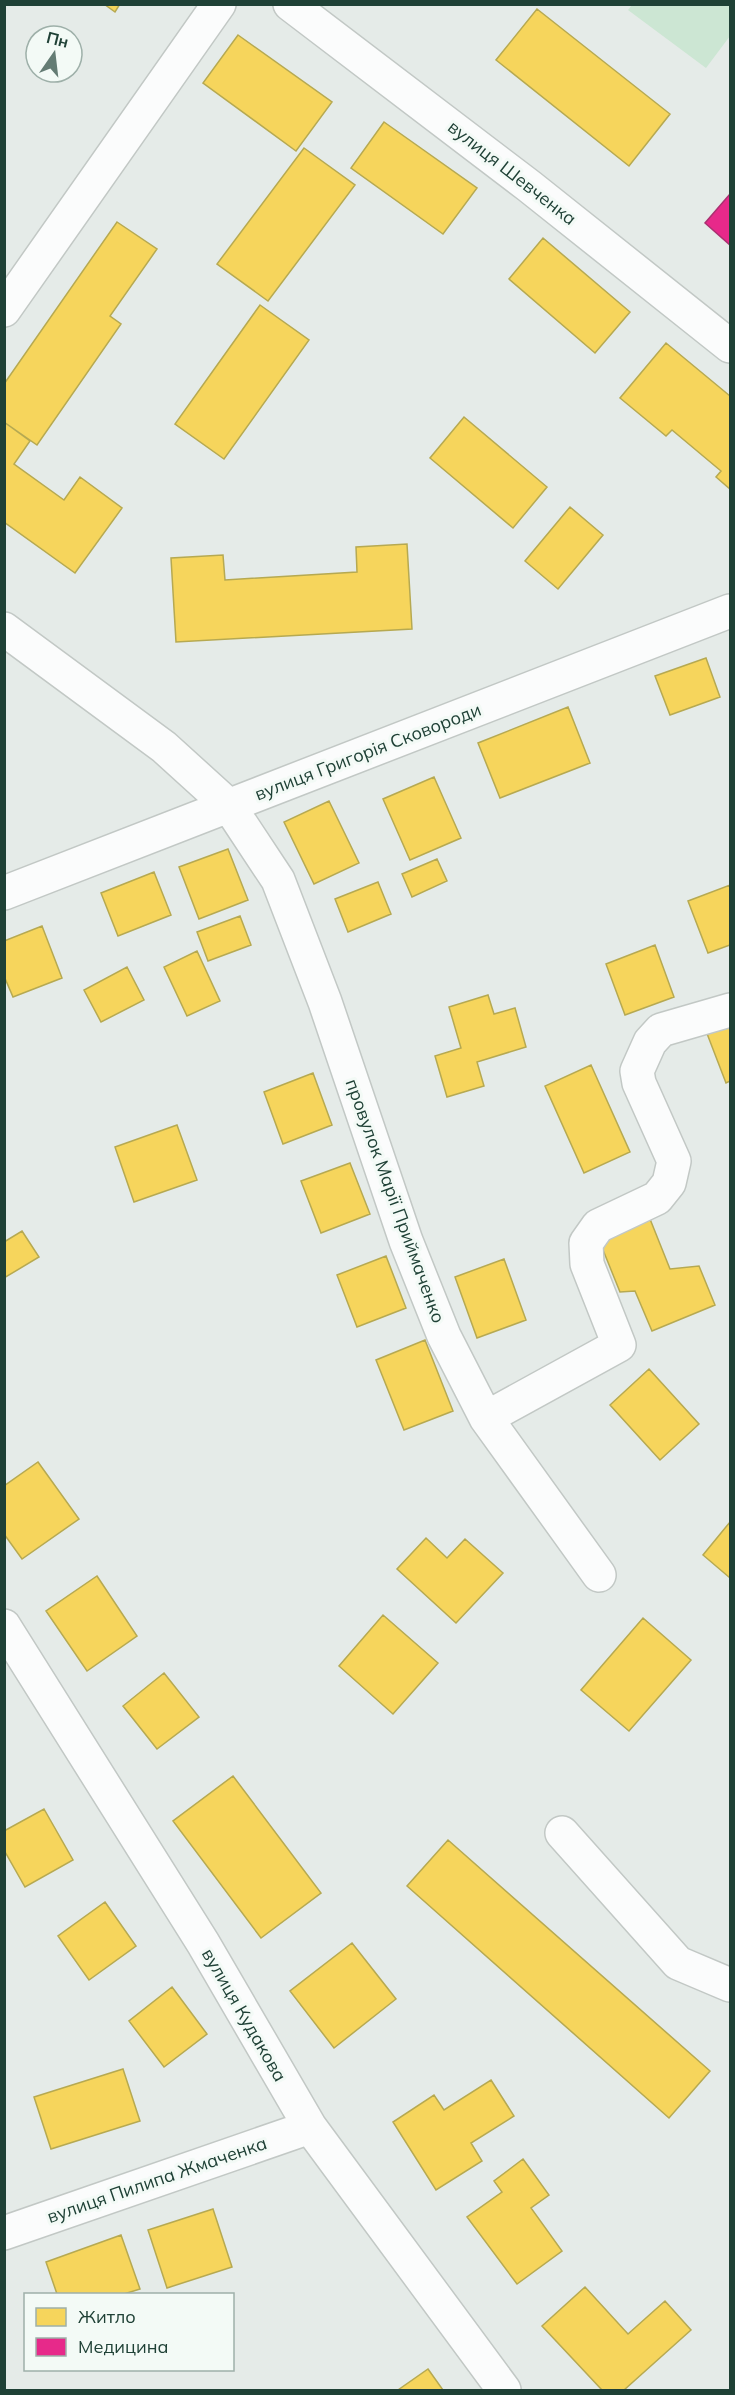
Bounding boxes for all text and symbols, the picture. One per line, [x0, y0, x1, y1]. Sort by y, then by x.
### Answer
north arrow [24, 24, 84, 84]
text: Пн [44, 27, 71, 52]
street label: вулиця Шевченка [443, 115, 581, 230]
street label: вулиця Григорія Сковороди [251, 698, 484, 805]
street label: провулок Марії Приймаченко [341, 1076, 450, 1326]
street label: вулиця Кудакова [197, 1944, 292, 2085]
street label: вулиця Пилипа Жмаченка [44, 2131, 270, 2228]
legend [24, 2293, 234, 2371]
text: Житло [78, 2305, 136, 2328]
text: Медицина [78, 2335, 169, 2358]

